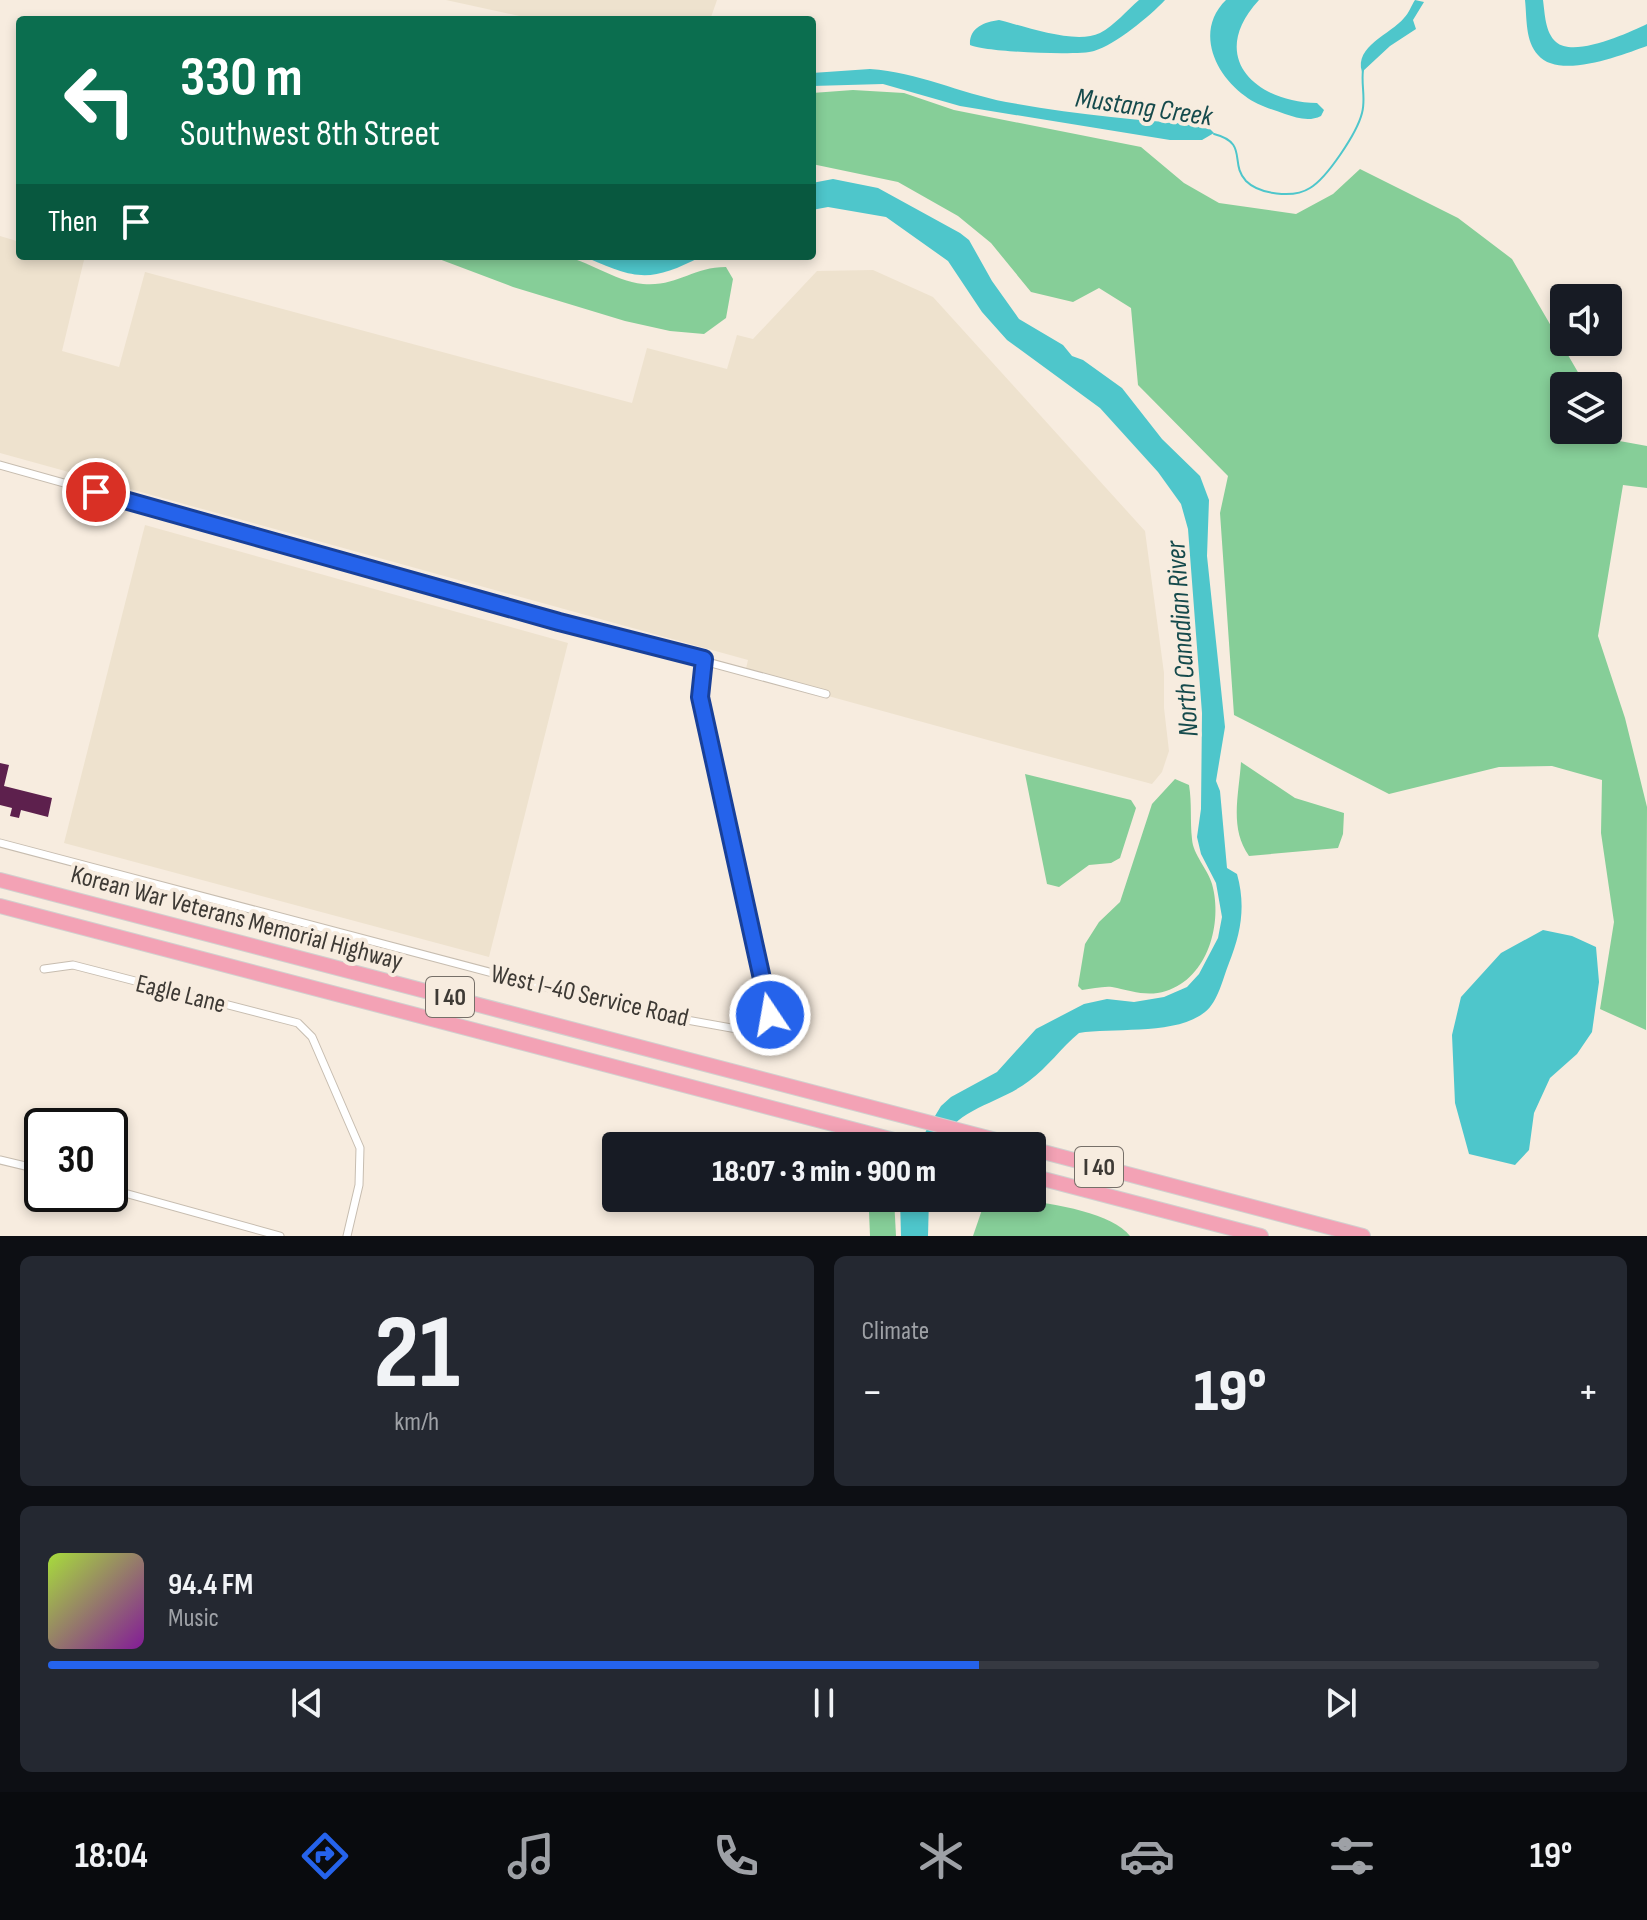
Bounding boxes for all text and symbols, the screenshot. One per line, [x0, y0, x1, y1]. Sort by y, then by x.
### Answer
text: 330 m [180, 45, 303, 112]
icon: left [48, 48, 152, 152]
water label: Mustang Creek [1073, 82, 1216, 134]
text: Southwest 8th Street [180, 113, 440, 156]
icon: arrive [114, 200, 158, 244]
text: Then [48, 204, 98, 240]
map controls [1550, 284, 1622, 444]
button: sound [1550, 284, 1622, 356]
button: layers [1550, 372, 1622, 444]
pin [62, 458, 130, 526]
icon: arrive [74, 470, 118, 514]
water label: North Canadian River [1159, 539, 1206, 738]
street label: Korean War Veterans Memorial Highway [67, 859, 406, 978]
street label: West I-40 Service Road [488, 959, 692, 1034]
street label: Eagle Lane [133, 968, 229, 1021]
position arrow [728, 973, 812, 1057]
road number: I 40 [426, 977, 474, 1017]
speed limit sign: 30 [24, 1108, 128, 1212]
road number: I 40 [1075, 1147, 1123, 1187]
text: 18:07 · 3 min · 900 m [712, 1154, 936, 1190]
text: 21 [374, 1292, 460, 1417]
text: Climate [862, 1316, 929, 1347]
text: 19° [1194, 1356, 1267, 1428]
text: − [862, 1366, 883, 1419]
text: + [1577, 1366, 1599, 1419]
text: km/h [394, 1407, 439, 1438]
text: 94.4 FM [168, 1567, 253, 1603]
text: Music [168, 1603, 219, 1634]
icon: previous [285, 1681, 329, 1725]
icon: pause [802, 1681, 846, 1725]
icon: next [1319, 1681, 1363, 1725]
icon: directions [297, 1828, 353, 1884]
icon: music [503, 1828, 559, 1884]
icon: phone [708, 1828, 764, 1884]
icon: climate [913, 1828, 969, 1884]
icon: car [1119, 1828, 1175, 1884]
icon: filters [1324, 1828, 1380, 1884]
text: 18:04 [75, 1835, 148, 1878]
text: 19° [1530, 1835, 1572, 1878]

